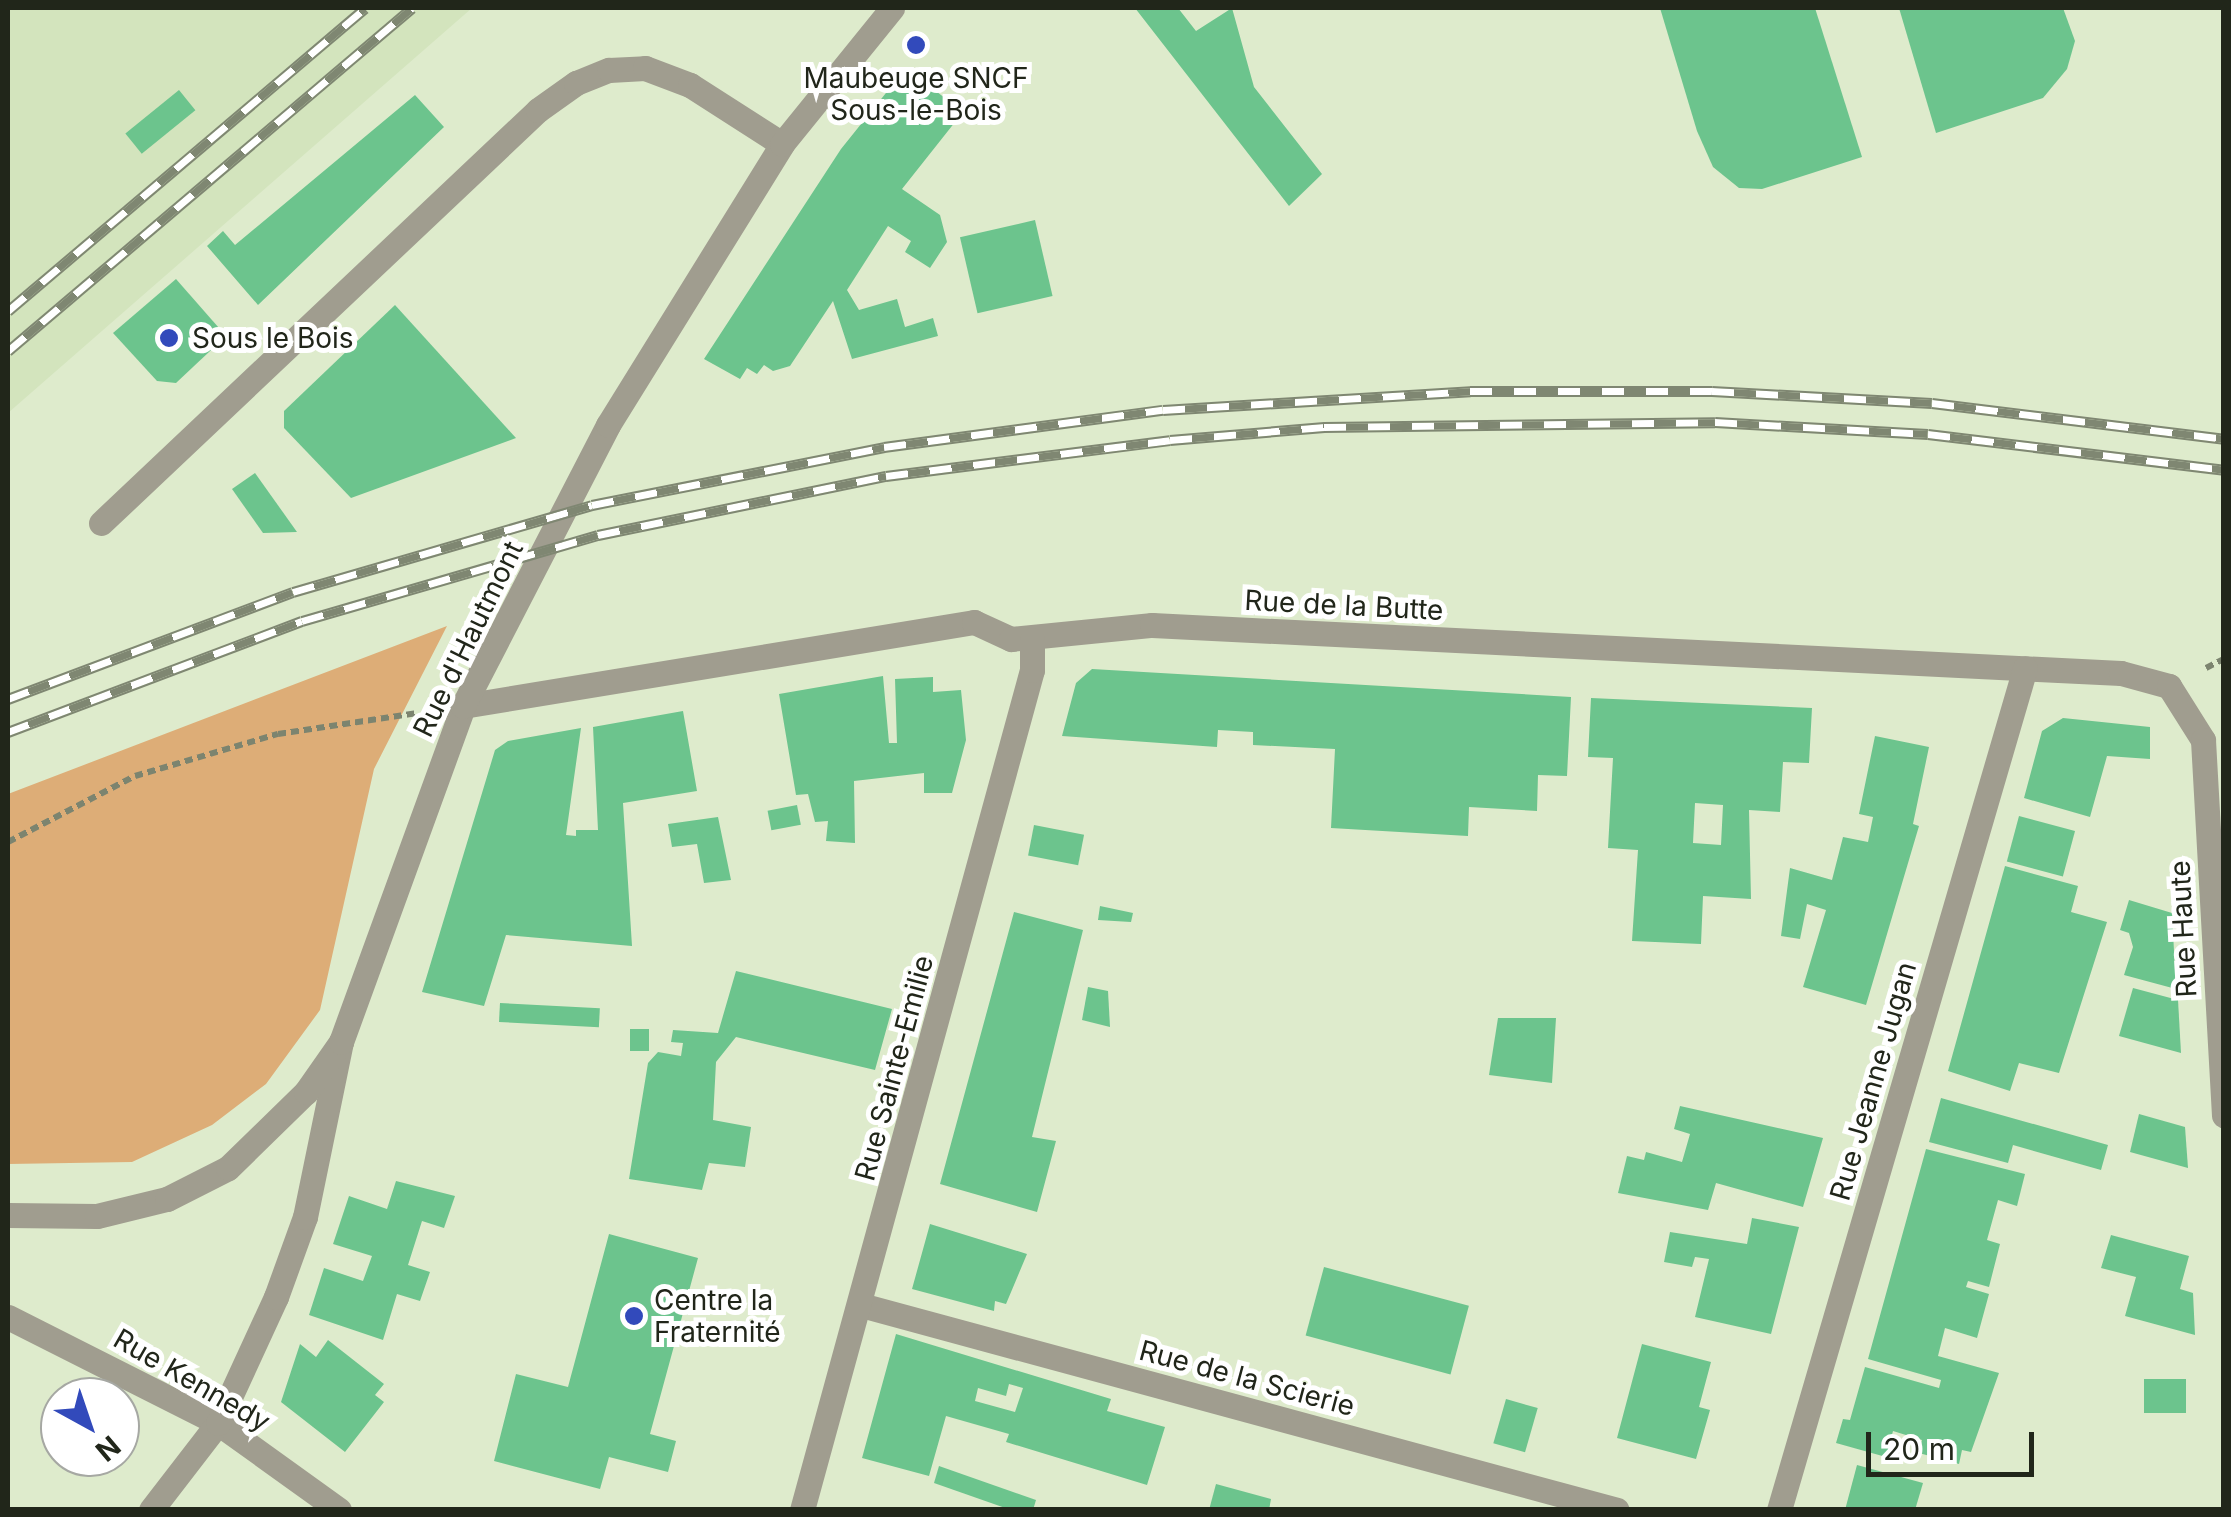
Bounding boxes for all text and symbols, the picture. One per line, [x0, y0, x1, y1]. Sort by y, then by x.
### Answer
marker: Maubeuge SNCF Sous-le-Bois [905, 34, 927, 56]
place label: Maubeuge SNCF Sous-le-Bois [803, 61, 1029, 127]
place label: Sous le Bois [192, 321, 354, 355]
marker: Sous le Bois [156, 325, 182, 351]
street label: Rue d'Hautmont [406, 536, 530, 742]
street label: Rue de la Butte [1244, 583, 1444, 627]
street label: Rue Haute [2163, 860, 2203, 998]
street label: Rue Sainte-Emilie [848, 952, 940, 1184]
street label: Rue Jeanne Jugan [1823, 958, 1923, 1204]
place label: Centre la Fraternité [654, 1283, 781, 1349]
marker: Centre la Fraternité [623, 1305, 645, 1327]
street label: Rue Kennedy [108, 1322, 276, 1438]
street label: Rue de la Scierie [1136, 1333, 1358, 1423]
north arrow [40, 1377, 140, 1477]
scale bar [1871, 1412, 2038, 1474]
text: N [89, 1429, 127, 1468]
text: 20 m [1883, 1431, 1955, 1467]

